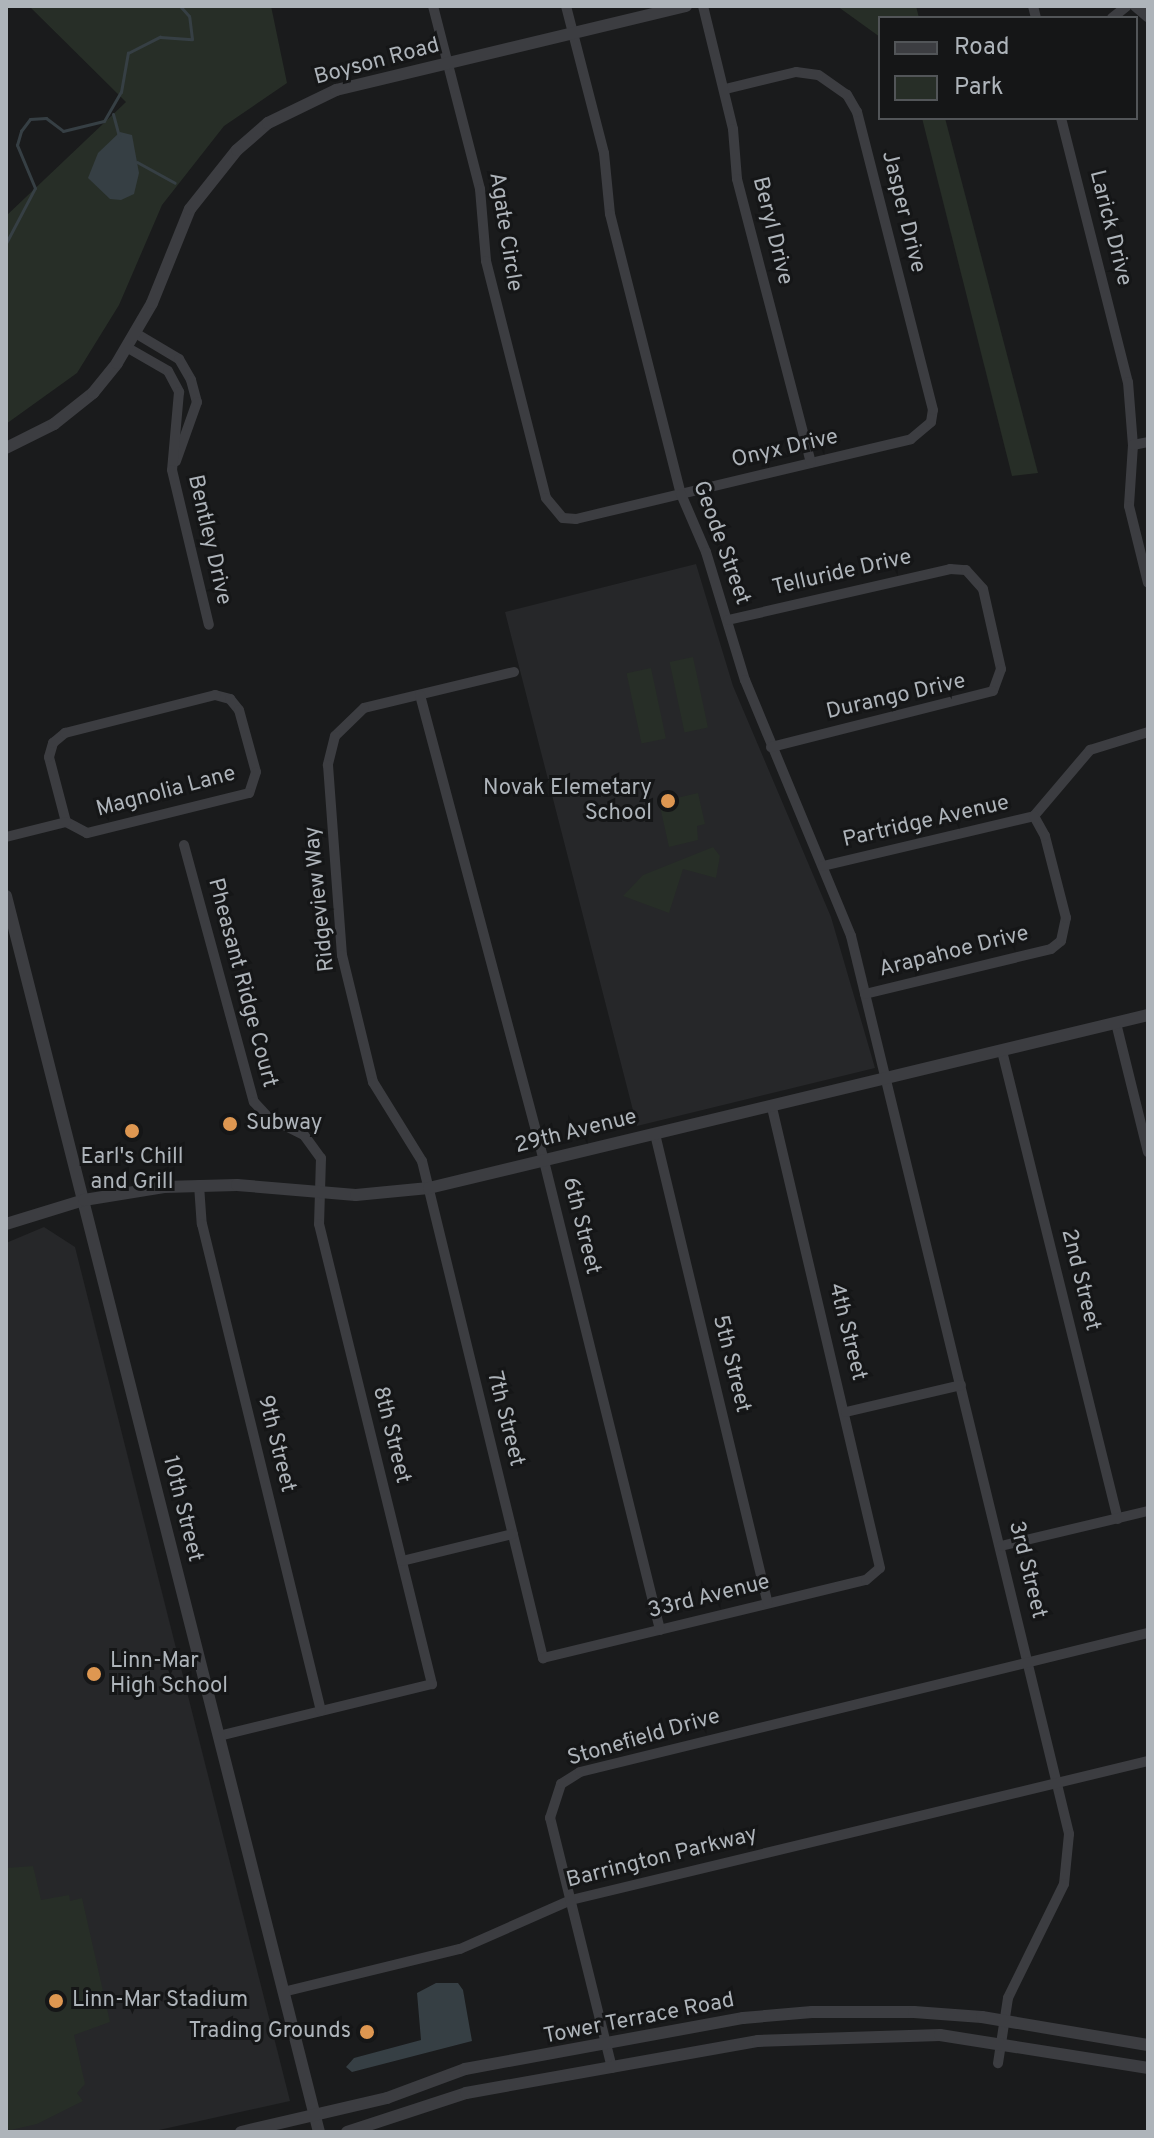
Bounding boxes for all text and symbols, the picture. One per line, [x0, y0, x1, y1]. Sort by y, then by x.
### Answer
legend [878, 16, 1138, 120]
street label: Boyson Road [311, 33, 443, 91]
text: Road [954, 33, 1010, 63]
text: Park [954, 73, 1004, 103]
street label: Jasper Drive [875, 148, 931, 276]
street label: Larick Drive [1083, 167, 1137, 289]
street label: Agate Circle [483, 171, 527, 293]
street label: Beryl Drive [746, 174, 798, 288]
street label: Onyx Drive [729, 424, 841, 474]
street label: Bentley Drive [181, 472, 237, 608]
street label: Geode Street [686, 477, 756, 609]
street label: Telluride Drive [770, 544, 914, 602]
street label: Durango Drive [824, 668, 968, 726]
street label: Magnolia Lane [93, 761, 239, 823]
place label: Novak Elemetary School [483, 775, 652, 826]
street label: Partridge Avenue [840, 790, 1012, 854]
marker: Novak Elemetary School [659, 792, 677, 810]
street label: Ridgeview Way [299, 825, 341, 973]
street label: Pheasant Ridge Court [201, 875, 283, 1091]
street label: Arapahoe Drive [876, 921, 1032, 983]
street label: 29th Avenue [512, 1104, 640, 1160]
place label: Subway [246, 1111, 322, 1137]
marker: Subway [221, 1115, 239, 1133]
marker: Earl's Chill and Grill [123, 1122, 141, 1140]
place label: Earl's Chill and Grill [80, 1144, 184, 1196]
street label: 6th Street [556, 1175, 606, 1277]
street label: 2nd Street [1055, 1226, 1105, 1334]
street label: 4th Street [822, 1280, 872, 1384]
street label: 5th Street [706, 1312, 756, 1416]
street label: 7th Street [480, 1369, 530, 1469]
street label: 8th Street [366, 1384, 416, 1486]
street label: 9th Street [251, 1393, 301, 1495]
street label: 10th Street [156, 1453, 208, 1565]
street label: 3rd Street [1002, 1519, 1052, 1621]
street label: 33rd Avenue [645, 1569, 773, 1625]
place label: Linn-Mar High School [110, 1648, 228, 1700]
marker: Linn-Mar High School [85, 1665, 103, 1683]
street label: Stonefield Drive [565, 1704, 723, 1772]
street label: Barrington Parkway [564, 1822, 760, 1894]
street label: Tower Terrace Road [541, 1987, 737, 2051]
place label: Linn-Mar Stadium [72, 1988, 248, 2014]
marker: Linn-Mar Stadium [47, 1992, 65, 2010]
place label: Trading Grounds [188, 2019, 351, 2045]
marker: Trading Grounds [358, 2023, 376, 2041]

